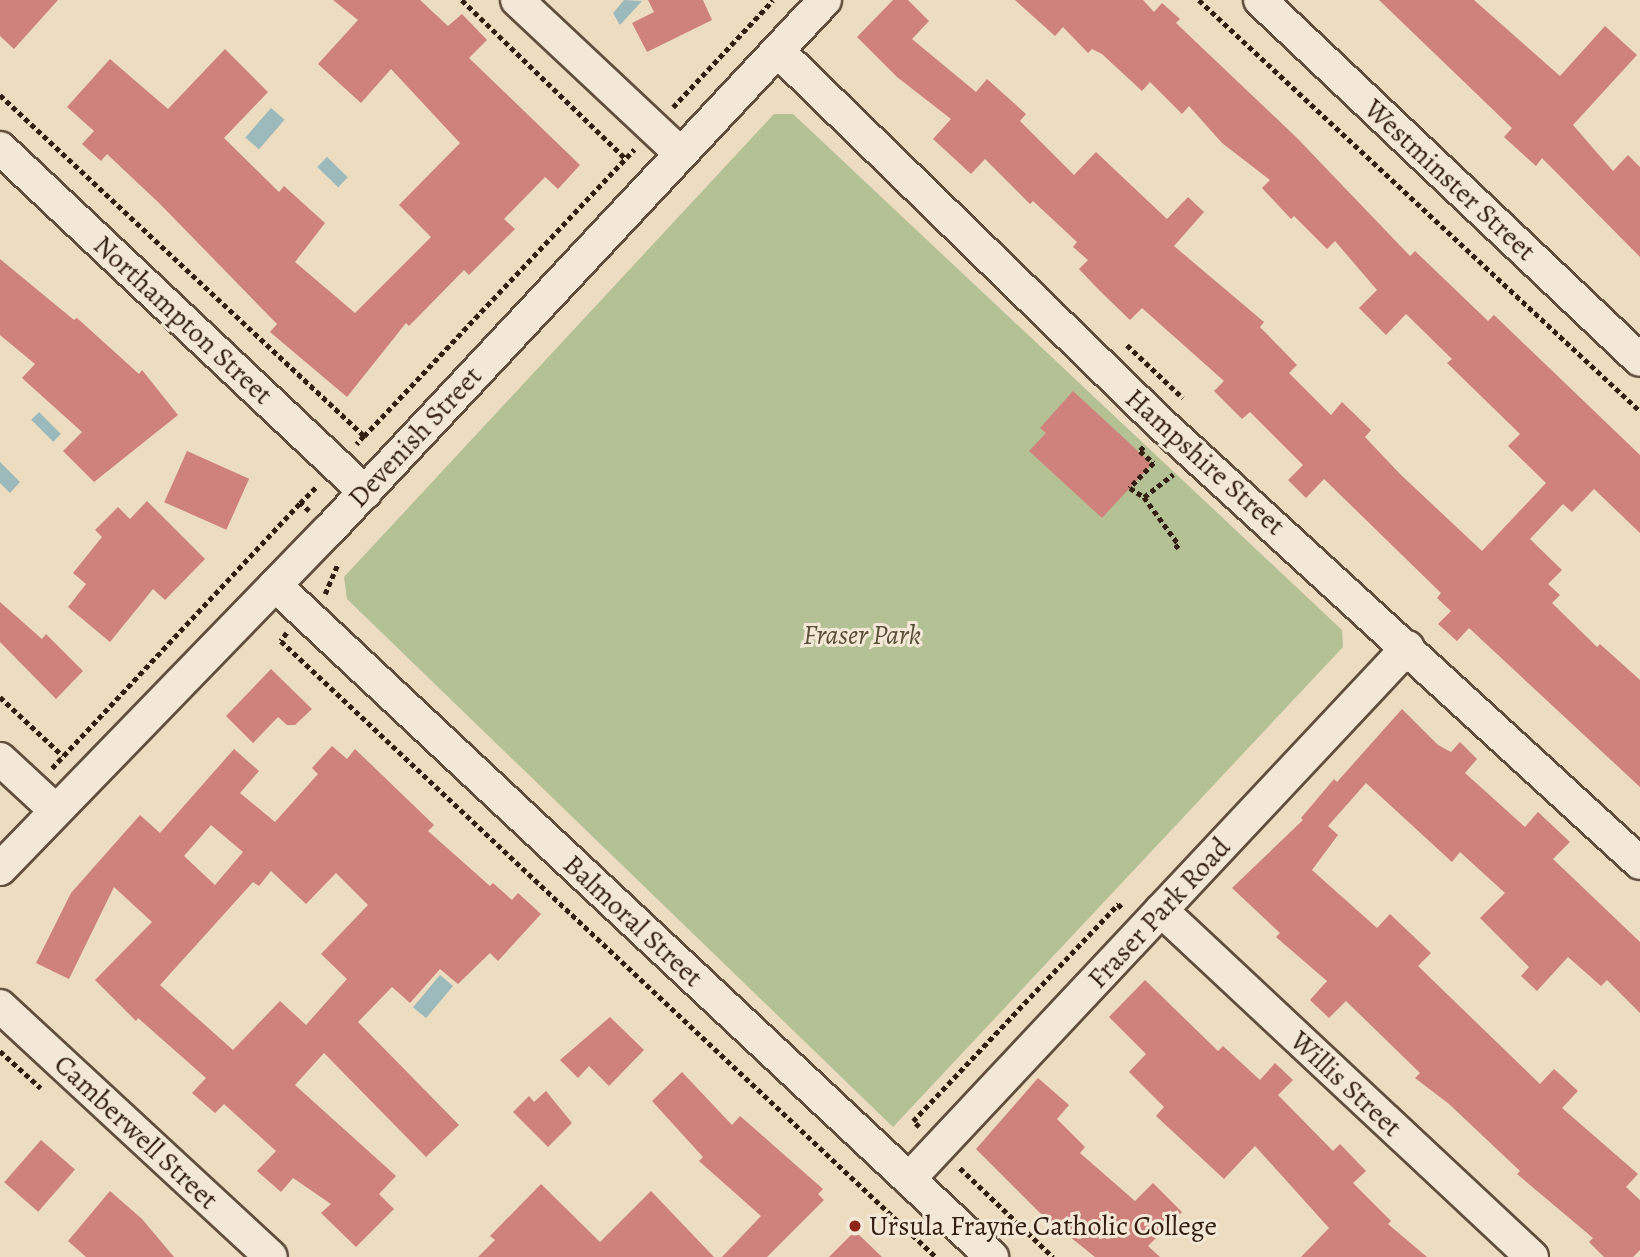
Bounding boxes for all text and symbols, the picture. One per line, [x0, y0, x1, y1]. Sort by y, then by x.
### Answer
street label: Westminster Street [1357, 92, 1543, 268]
street label: Northampton Street [87, 228, 279, 412]
street label: Devenish Street [341, 359, 489, 515]
street label: Hampshire Street [1118, 382, 1292, 542]
park label: Fraser Park [803, 618, 921, 652]
street label: Fraser Park Road [1081, 831, 1237, 995]
street label: Balmoral Street [556, 848, 710, 994]
street label: Willis Street [1283, 1024, 1409, 1144]
street label: Camberwell Street [47, 1048, 225, 1216]
place label: Ursula Frayne Catholic College [869, 1209, 1217, 1243]
marker: Ursula Frayne Catholic College [847, 1218, 863, 1234]

